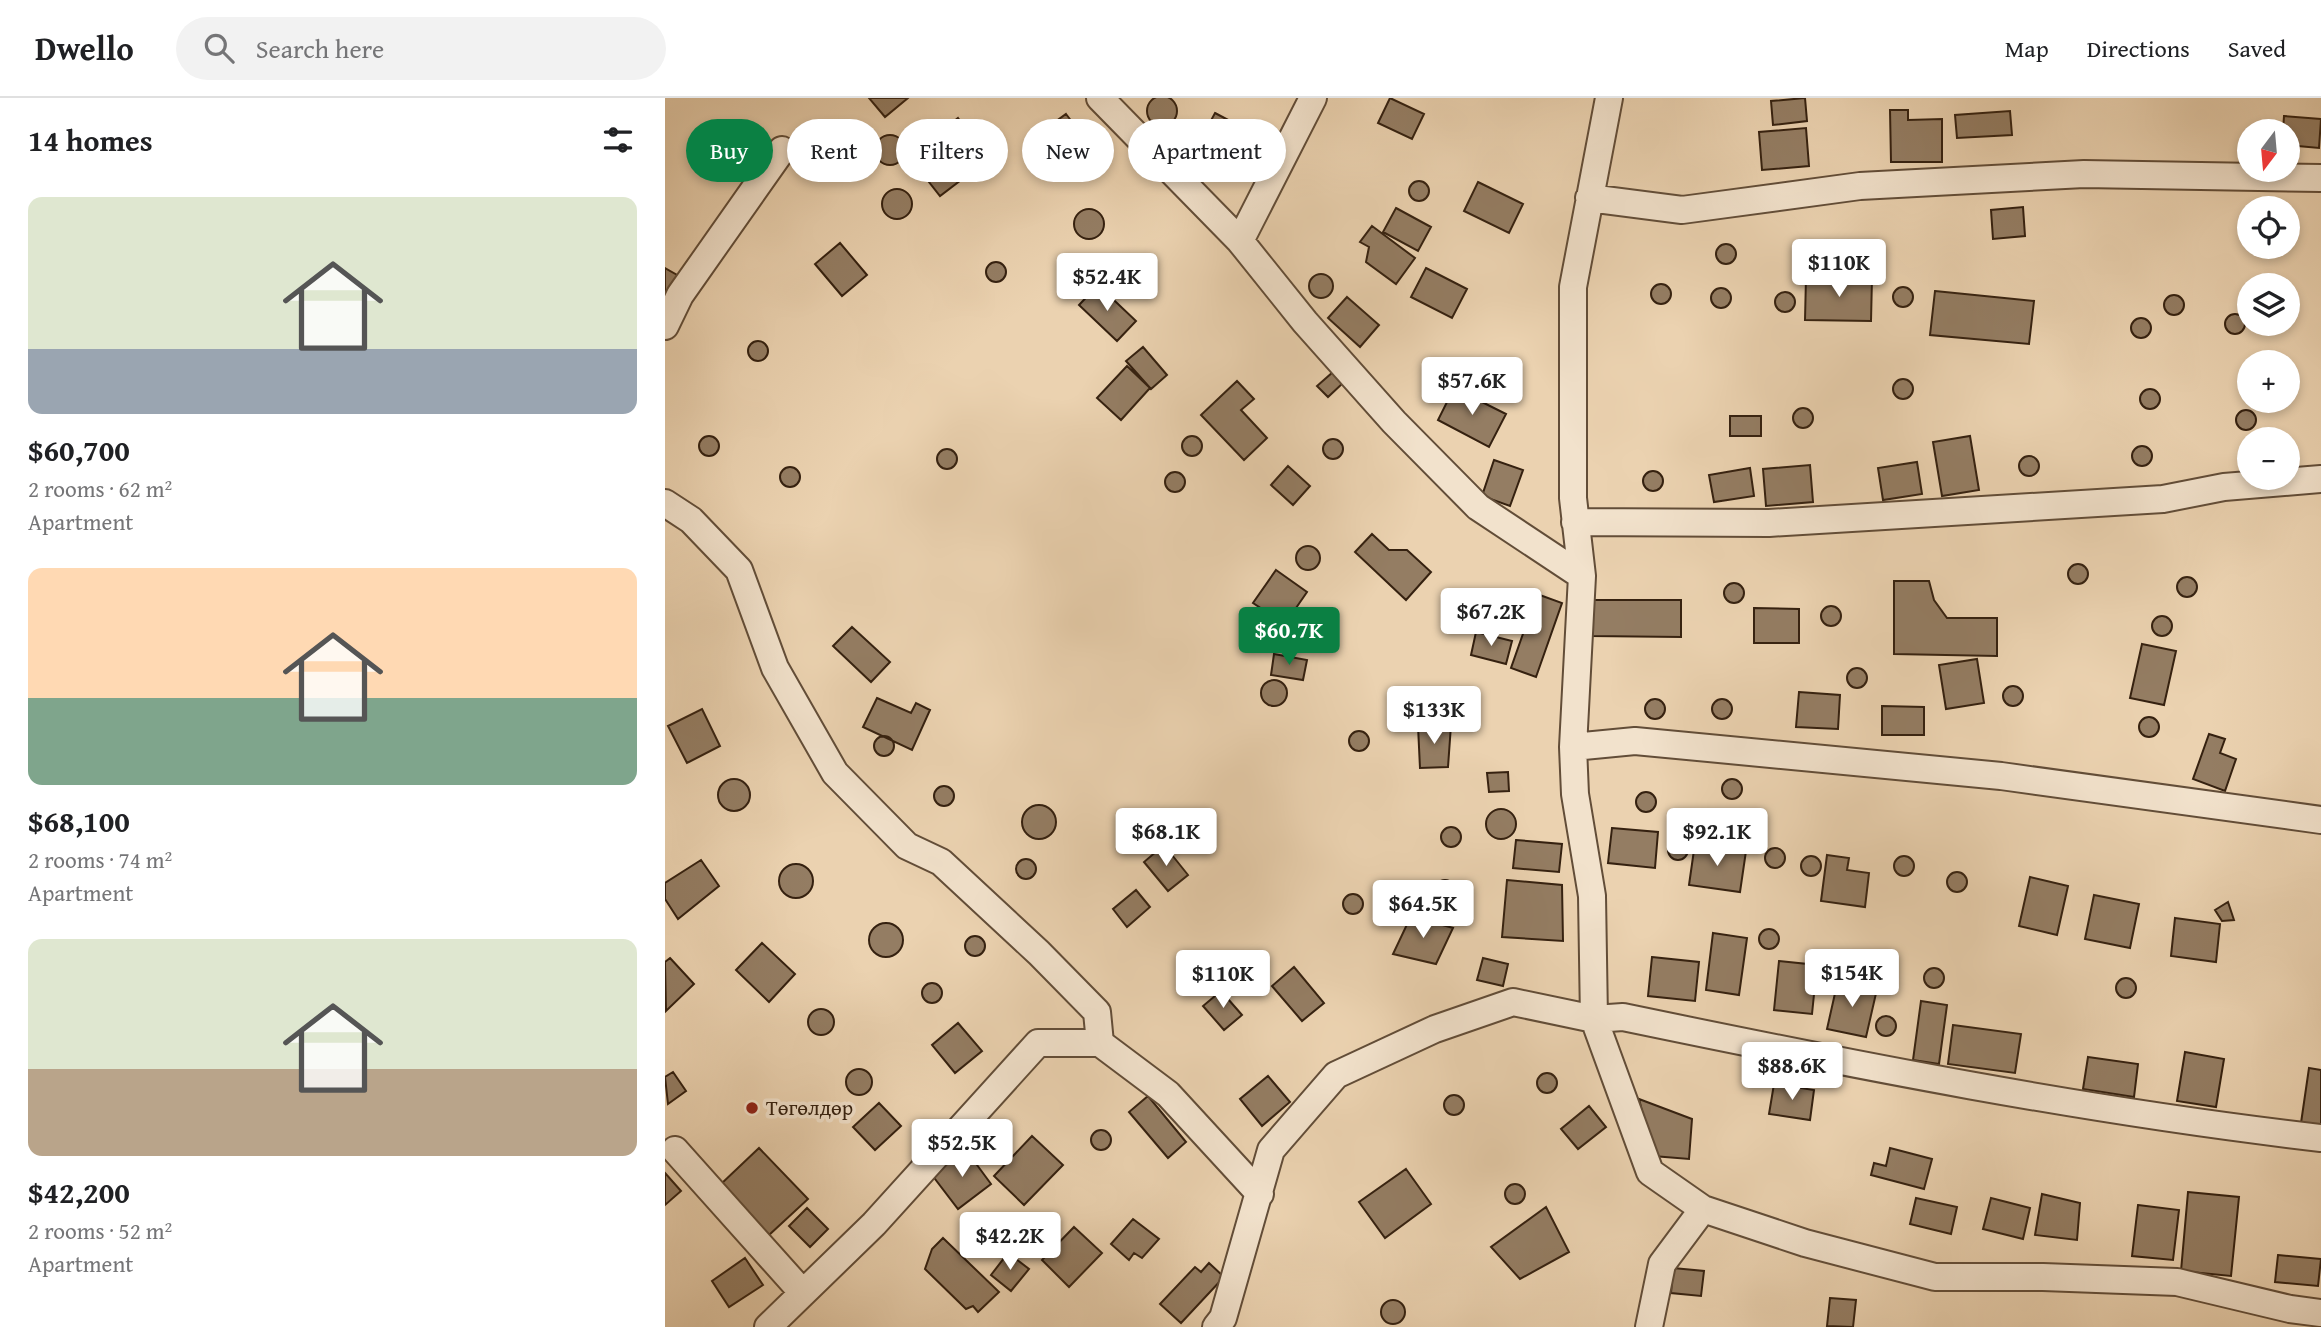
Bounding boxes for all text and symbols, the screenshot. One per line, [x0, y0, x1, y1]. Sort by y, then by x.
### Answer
search box [176, 17, 666, 80]
text: Dwello [35, 24, 134, 72]
icon: search [200, 29, 238, 67]
text: Search here [256, 29, 384, 68]
text: Map [2005, 31, 2049, 66]
text: Directions [2087, 31, 2190, 66]
text: Saved [2228, 31, 2286, 66]
text: 14 homes [28, 118, 153, 162]
chip: Buy [686, 119, 773, 182]
chip: Rent [787, 119, 882, 182]
chip: Filters [896, 119, 1008, 182]
chip: New [1022, 119, 1114, 182]
chip: Apartment [1128, 119, 1286, 182]
north arrow [2237, 119, 2299, 182]
map controls [2237, 119, 2300, 490]
icon: filters [599, 121, 637, 159]
button: locate [2237, 196, 2300, 259]
pin: $110K [1790, 240, 1888, 299]
icon: home [270, 243, 396, 369]
text: $110K [1808, 245, 1870, 278]
pin: $52.4K [1050, 254, 1164, 313]
text: $52.4K [1073, 259, 1141, 292]
button: layers [2237, 273, 2300, 336]
button: + [2237, 350, 2300, 413]
pin: $57.6K [1415, 358, 1529, 417]
text: $57.6K [1438, 363, 1506, 396]
button: − [2237, 427, 2300, 490]
text: $60,700 [28, 428, 130, 472]
text: 2 rooms · 62 m² [28, 472, 172, 505]
text: Apartment [28, 505, 133, 538]
pin: $67.2K [1434, 588, 1548, 648]
text: $67.2K [1457, 594, 1525, 627]
pin: $60.7K [1232, 608, 1346, 667]
text: $60.7K [1255, 613, 1323, 646]
icon: home [270, 614, 396, 740]
pin: $133K [1385, 686, 1483, 746]
text: $133K [1403, 692, 1465, 725]
text: $68,100 [28, 799, 130, 843]
pin: $68.1K [1109, 808, 1223, 868]
pin: $92.1K [1660, 808, 1774, 868]
text: $68.1K [1132, 814, 1200, 847]
text: $92.1K [1683, 814, 1751, 847]
text: 2 rooms · 74 m² [28, 843, 172, 876]
text: Apartment [28, 876, 133, 909]
pin: $64.5K [1366, 880, 1480, 940]
text: $64.5K [1389, 886, 1457, 919]
pin: $110K [1174, 950, 1272, 1010]
pin: $154K [1803, 950, 1901, 1009]
text: $154K [1821, 955, 1883, 988]
text: $110K [1192, 956, 1254, 989]
icon: home [270, 985, 396, 1111]
pin: $88.6K [1735, 1042, 1849, 1102]
text: $88.6K [1758, 1048, 1826, 1081]
place label: Төгөлдөр [766, 1092, 853, 1123]
marker: Төгөлдөр [744, 1100, 760, 1116]
pin: $52.5K [905, 1119, 1019, 1179]
text: $52.5K [928, 1125, 996, 1158]
text: $42,200 [28, 1170, 130, 1214]
pin: $42.2K [953, 1212, 1067, 1272]
text: 2 rooms · 52 m² [28, 1214, 172, 1247]
text: $42.2K [976, 1218, 1044, 1251]
text: Apartment [28, 1247, 133, 1280]

